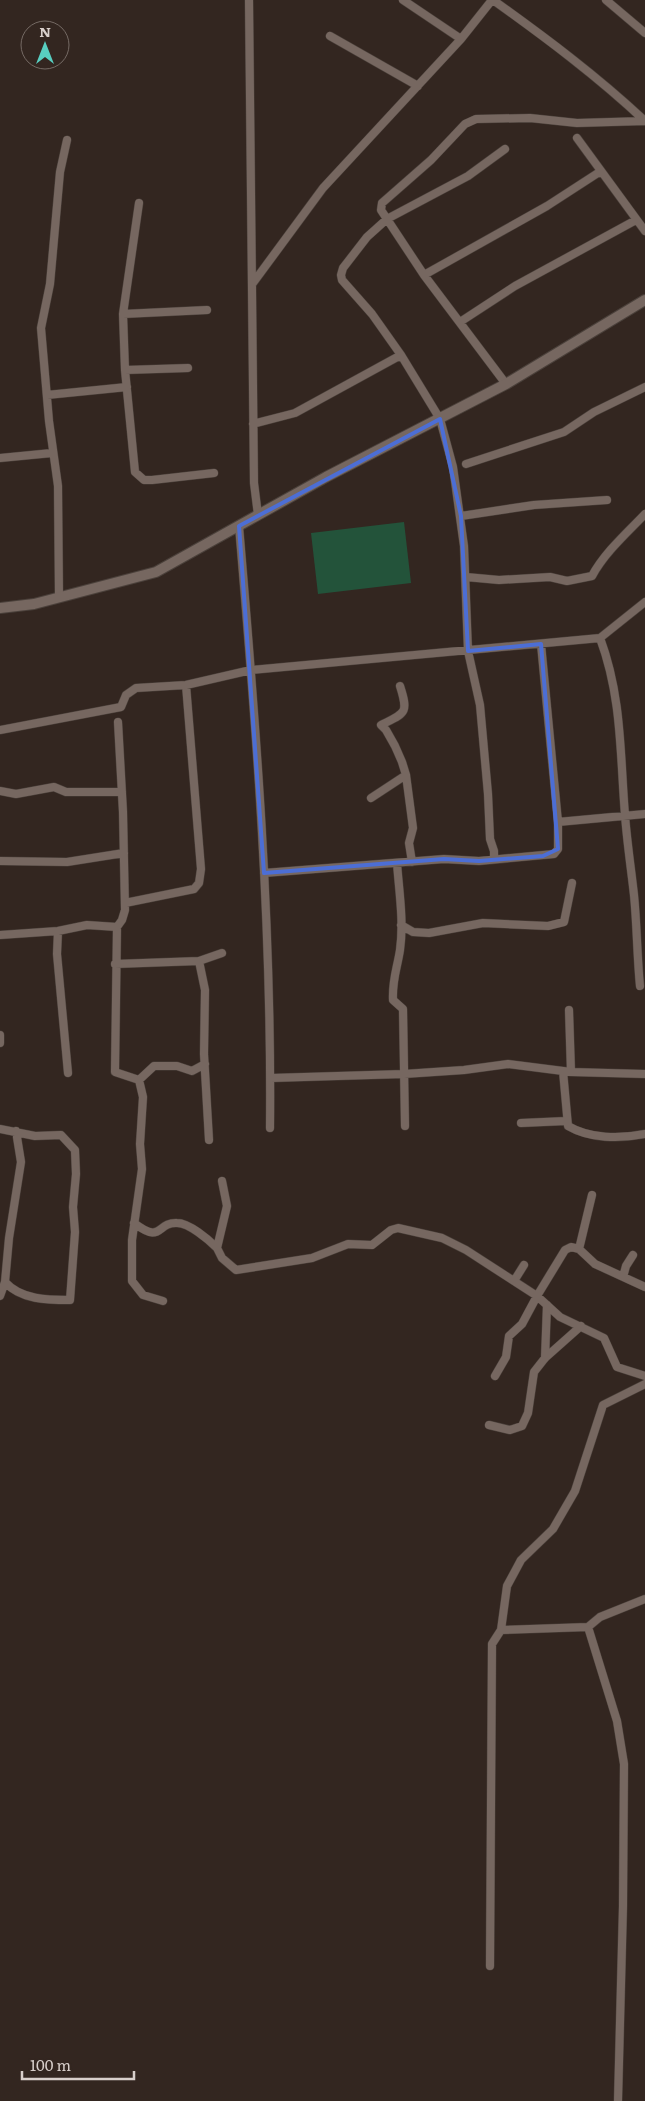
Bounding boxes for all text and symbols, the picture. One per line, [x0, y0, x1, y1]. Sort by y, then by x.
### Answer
north arrow [20, 20, 70, 70]
text: N [39, 21, 51, 41]
scale bar [22, 2048, 135, 2080]
text: 100 m [30, 2053, 71, 2076]

